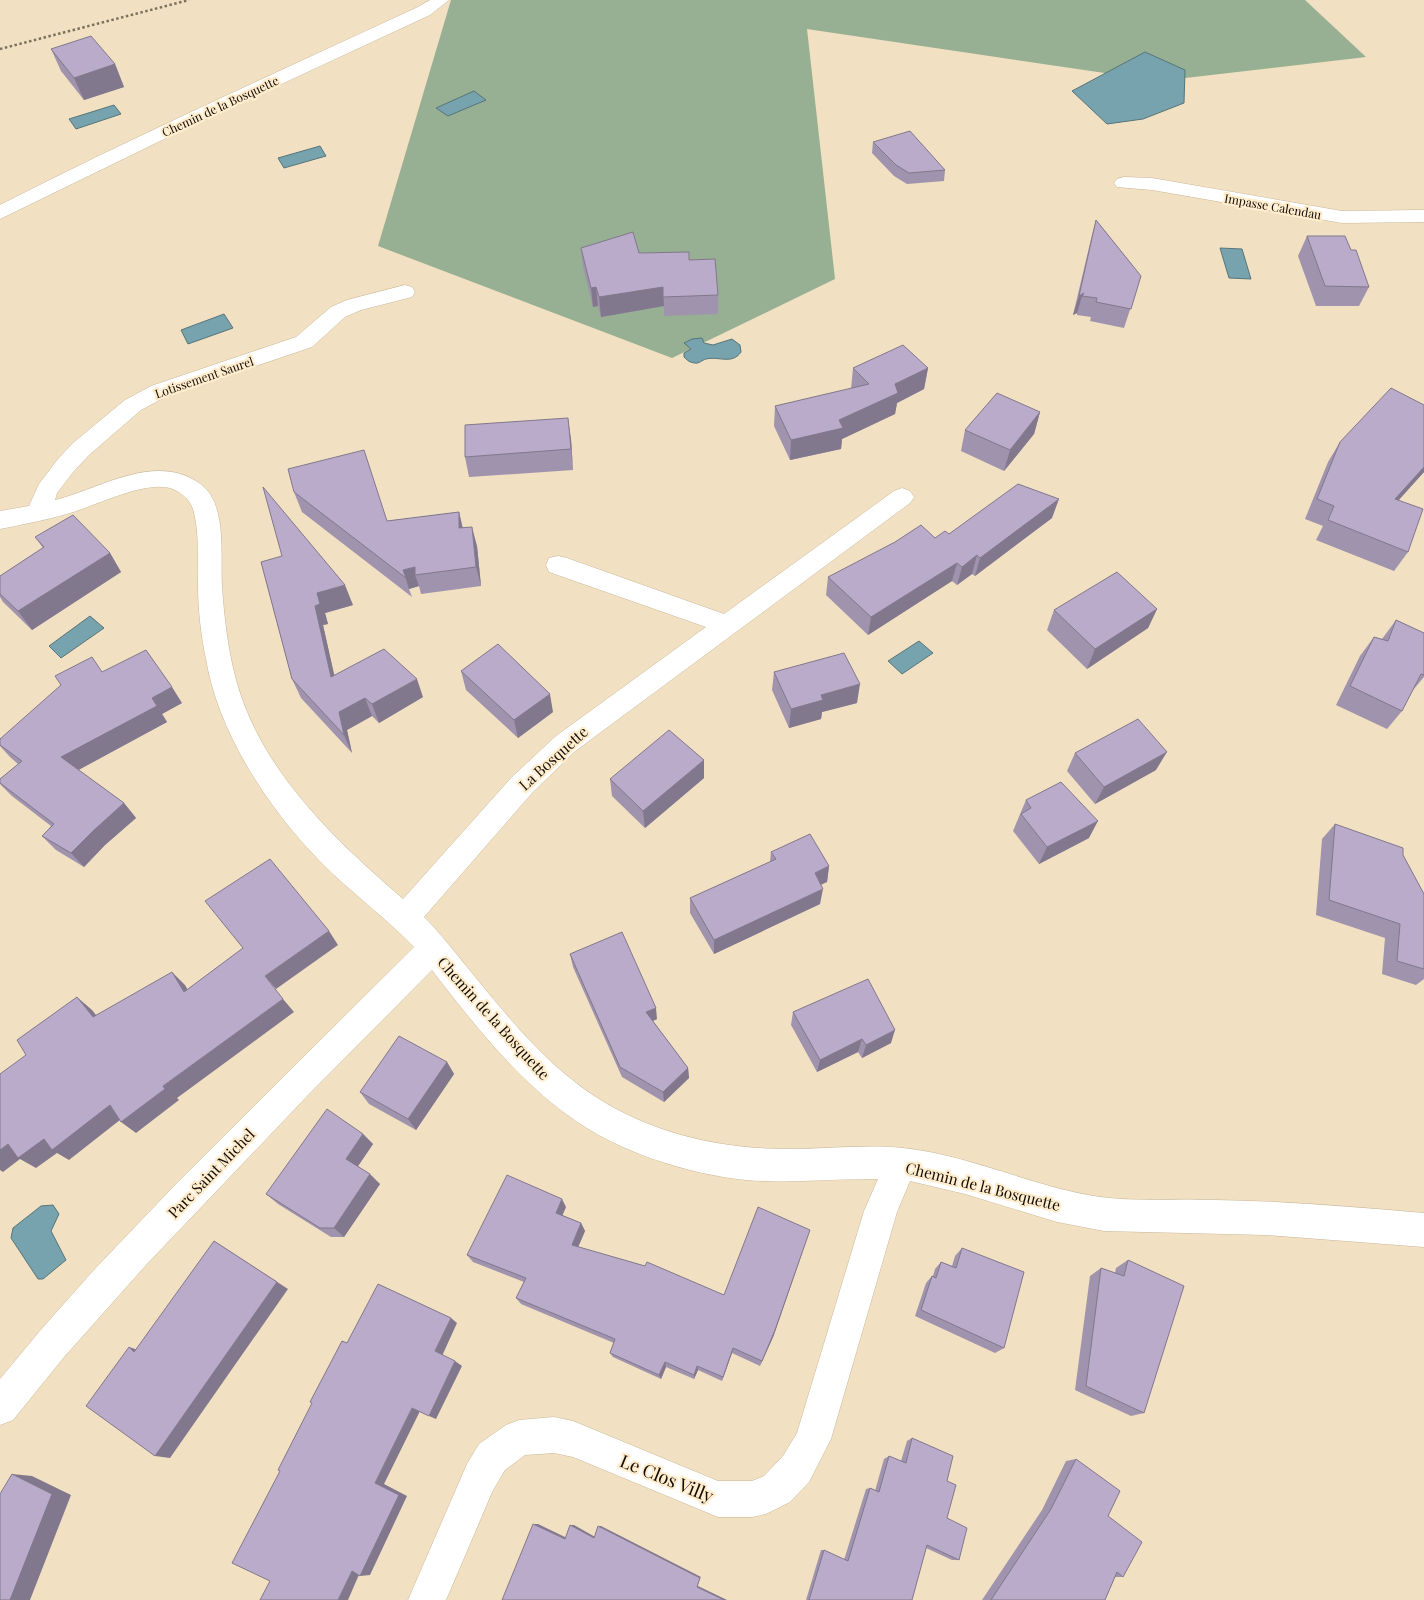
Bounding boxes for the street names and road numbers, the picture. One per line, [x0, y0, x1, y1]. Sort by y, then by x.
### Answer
street label: Chemin de la Bosquette [159, 72, 281, 140]
street label: Impasse Calendau [1223, 190, 1323, 222]
street label: Lotissement Saurel [153, 352, 256, 401]
street label: La Bosquette [514, 722, 592, 794]
street label: Chemin de la Bosquette [433, 952, 555, 1084]
street label: Parc Saint Michel [163, 1124, 259, 1222]
street label: Chemin de la Bosquette [904, 1157, 1062, 1215]
street label: Le Clos Villy [617, 1448, 717, 1508]

